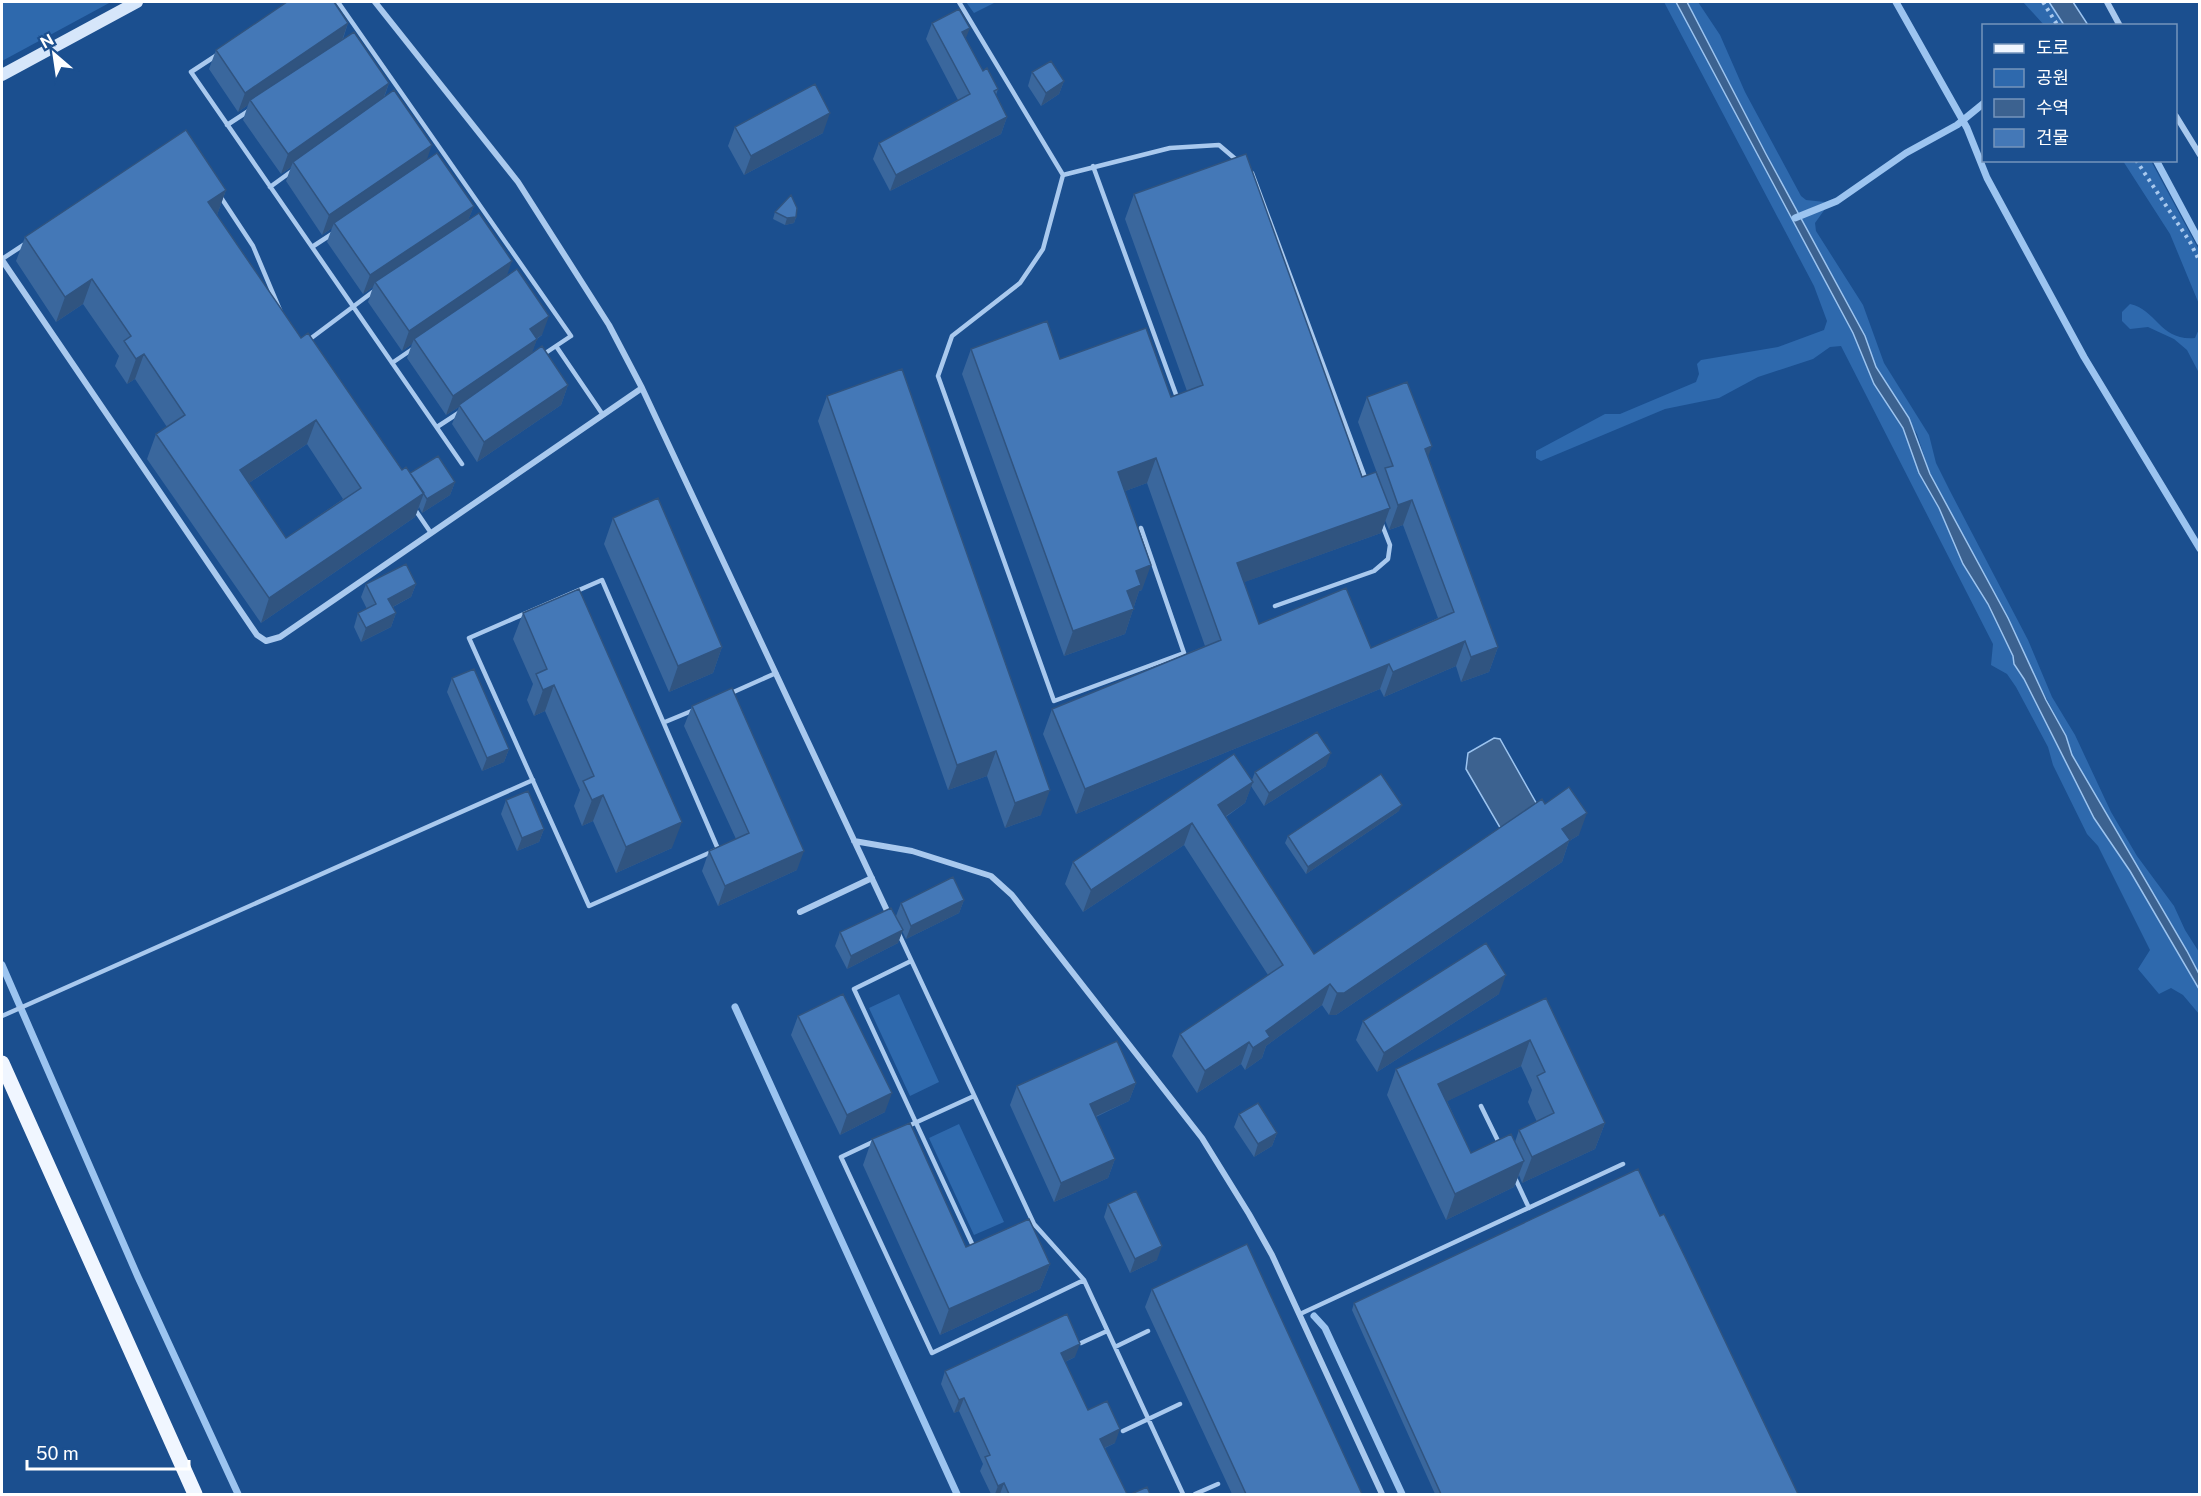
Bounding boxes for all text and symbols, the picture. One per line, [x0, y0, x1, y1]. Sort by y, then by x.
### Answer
north arrow [24, 24, 84, 84]
legend [1982, 24, 2177, 162]
text: N [37, 30, 57, 53]
text: 도로 [2036, 37, 2069, 58]
text: 공원 [2036, 67, 2069, 88]
text: 수역 [2036, 97, 2069, 118]
text: 건물 [2036, 127, 2069, 148]
scale bar [27, 1433, 189, 1471]
text: 50 m [36, 1443, 79, 1464]

